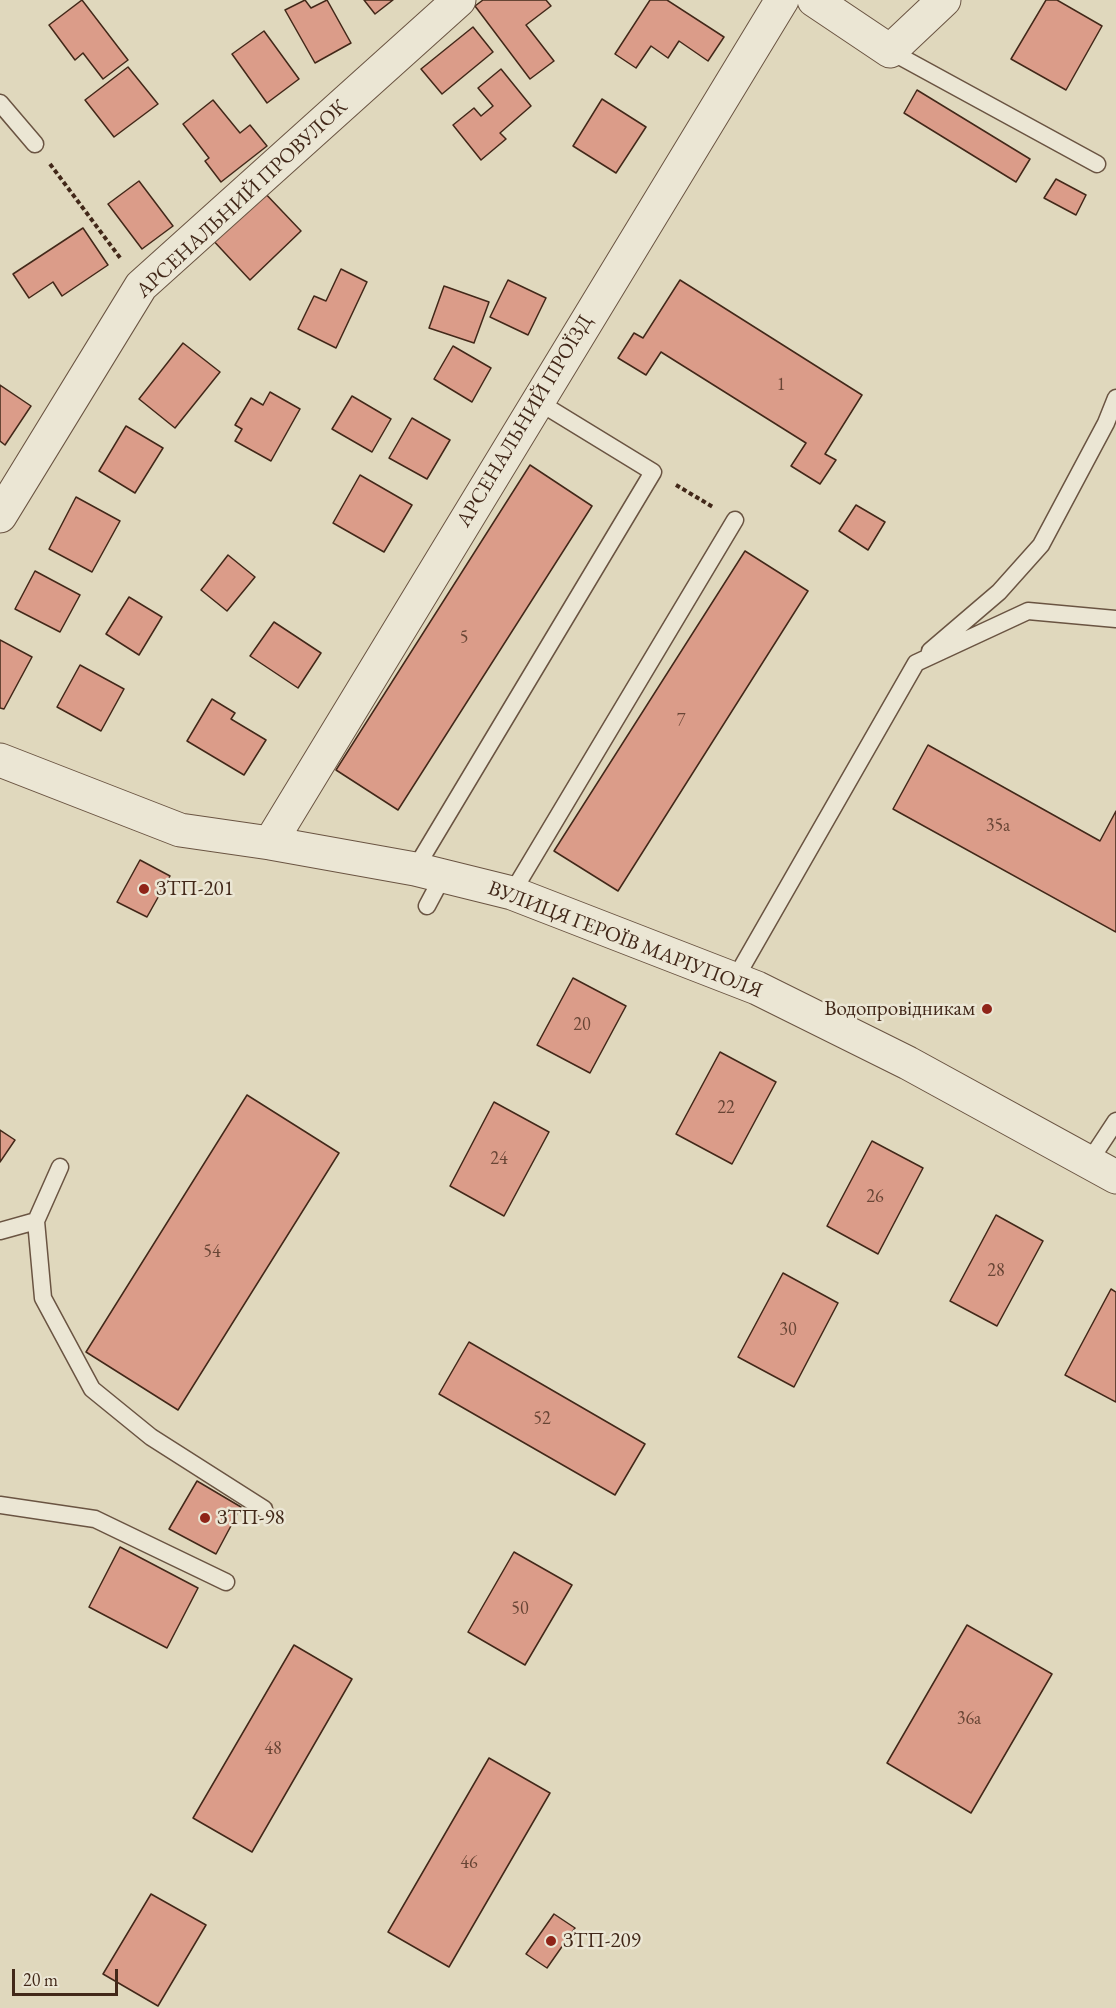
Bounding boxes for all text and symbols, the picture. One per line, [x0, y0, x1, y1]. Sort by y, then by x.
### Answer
street label: АРСЕНАЛЬНИЙ ПРОВУЛОК [131, 94, 353, 304]
street label: АРСЕНАЛЬНИЙ ПРОЇЗД [452, 310, 598, 532]
house number: 1 [777, 374, 785, 396]
house number: 5 [460, 627, 468, 649]
house number: 7 [677, 710, 685, 732]
house number: 35а [986, 815, 1010, 837]
place label: ЗТП-201 [156, 876, 234, 902]
street label: ВУЛИЦЯ ГЕРОЇВ МАРІУПОЛЯ [484, 876, 766, 1004]
marker: ЗТП-201 [137, 882, 151, 896]
place label: Водопровідникам [824, 996, 975, 1022]
marker: Водопровідникам [980, 1002, 994, 1016]
house number: 20 [573, 1014, 591, 1036]
house number: 22 [717, 1097, 735, 1119]
house number: 24 [490, 1148, 508, 1170]
house number: 26 [866, 1186, 884, 1208]
house number: 54 [203, 1241, 221, 1263]
house number: 28 [987, 1260, 1005, 1282]
house number: 30 [779, 1319, 797, 1341]
house number: 52 [533, 1408, 551, 1430]
place label: ЗТП-98 [217, 1505, 285, 1531]
marker: ЗТП-98 [198, 1511, 212, 1525]
house number: 50 [511, 1598, 529, 1620]
house number: 36а [957, 1708, 981, 1730]
house number: 48 [264, 1738, 282, 1760]
house number: 46 [460, 1852, 478, 1874]
place label: ЗТП-209 [563, 1928, 641, 1954]
marker: ЗТП-209 [544, 1934, 558, 1948]
scale bar [15, 1957, 122, 1995]
text: 20 m [23, 1968, 58, 1991]

